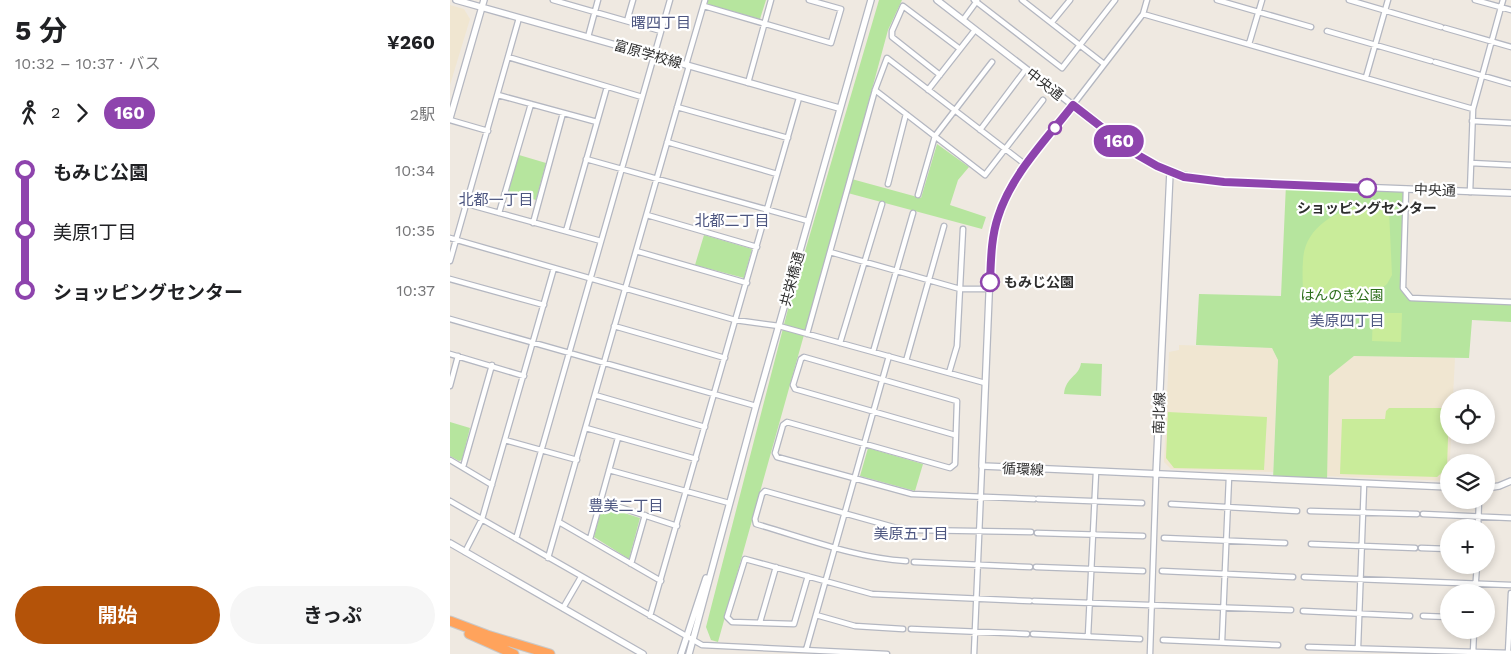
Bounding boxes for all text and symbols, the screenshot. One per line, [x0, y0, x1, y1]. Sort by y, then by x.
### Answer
text: 5 分 [15, 14, 67, 47]
district label: 曙四丁目 [631, 14, 691, 32]
text: ¥260 [387, 31, 435, 54]
street label: 富原学校線 [612, 37, 684, 71]
text: 10:32 – 10:37 · バス [15, 54, 160, 73]
street label: 中央通 [1024, 65, 1066, 103]
icon: walk [15, 99, 43, 127]
icon: forward [68, 99, 96, 127]
text: 160 [114, 102, 145, 123]
text: 2 [51, 103, 60, 122]
text: 2駅 [410, 105, 435, 124]
unlabelled marker [1048, 121, 1062, 135]
line badge: 160 [1090, 125, 1148, 157]
text: 160 [1104, 130, 1134, 151]
text: もみじ公園 [53, 161, 148, 184]
text: 10:34 [395, 161, 435, 180]
marker: ショッピングセンター [1357, 178, 1377, 198]
street label: 中央通 [1414, 181, 1456, 199]
district label: 北都一丁目 [458, 191, 534, 209]
place label: ショッピングセンター [1297, 200, 1437, 216]
district label: 北都二丁目 [694, 212, 770, 230]
text: 美原1丁目 [53, 221, 136, 244]
text: 10:35 [395, 221, 435, 240]
street label: 共栄橋通 [777, 250, 807, 308]
marker: もみじ公園 [980, 272, 1000, 292]
place label: もみじ公園 [1004, 274, 1074, 290]
text: ショッピングセンター [53, 281, 243, 304]
text: 10:37 [396, 281, 435, 300]
park label: はんのき公園 [1300, 287, 1384, 303]
district label: 美原四丁目 [1309, 312, 1385, 330]
map controls [1440, 389, 1495, 639]
button: locate [1440, 389, 1495, 444]
street label: 南北線 [1150, 392, 1168, 434]
button: layers [1440, 454, 1495, 509]
street label: 循環線 [1002, 460, 1044, 478]
district label: 豊美二丁目 [588, 497, 664, 515]
button: + [1440, 519, 1495, 574]
district label: 美原五丁目 [873, 525, 949, 543]
button: − [1440, 584, 1495, 639]
button: 開始 [15, 586, 220, 644]
button: きっぷ [230, 586, 435, 644]

